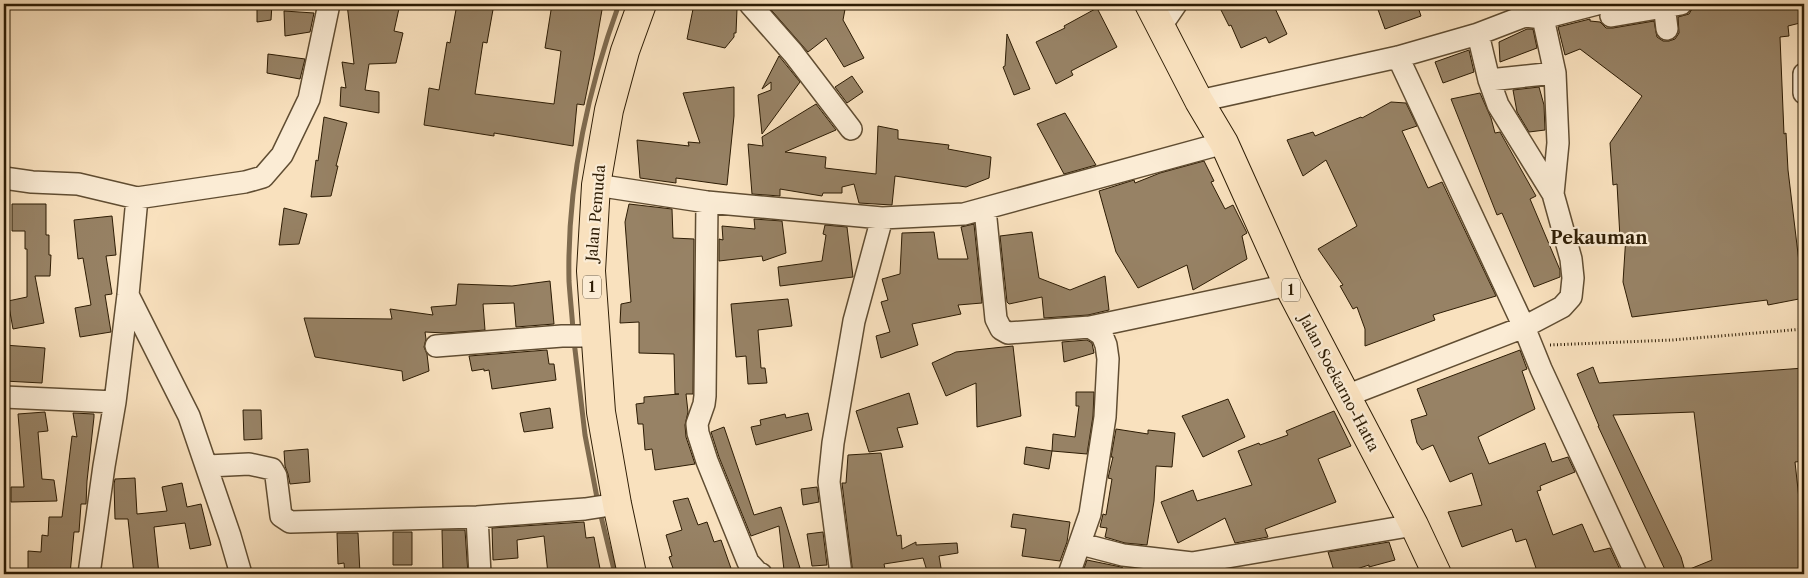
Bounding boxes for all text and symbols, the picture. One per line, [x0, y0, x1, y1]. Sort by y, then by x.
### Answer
street label: Jalan Pemuda [582, 164, 609, 264]
district label: Pekauman [1550, 227, 1648, 249]
road number: 1 [583, 276, 601, 298]
road number: 1 [1282, 278, 1300, 302]
street label: Jalan Soekarno-Hatta [1294, 309, 1384, 455]

